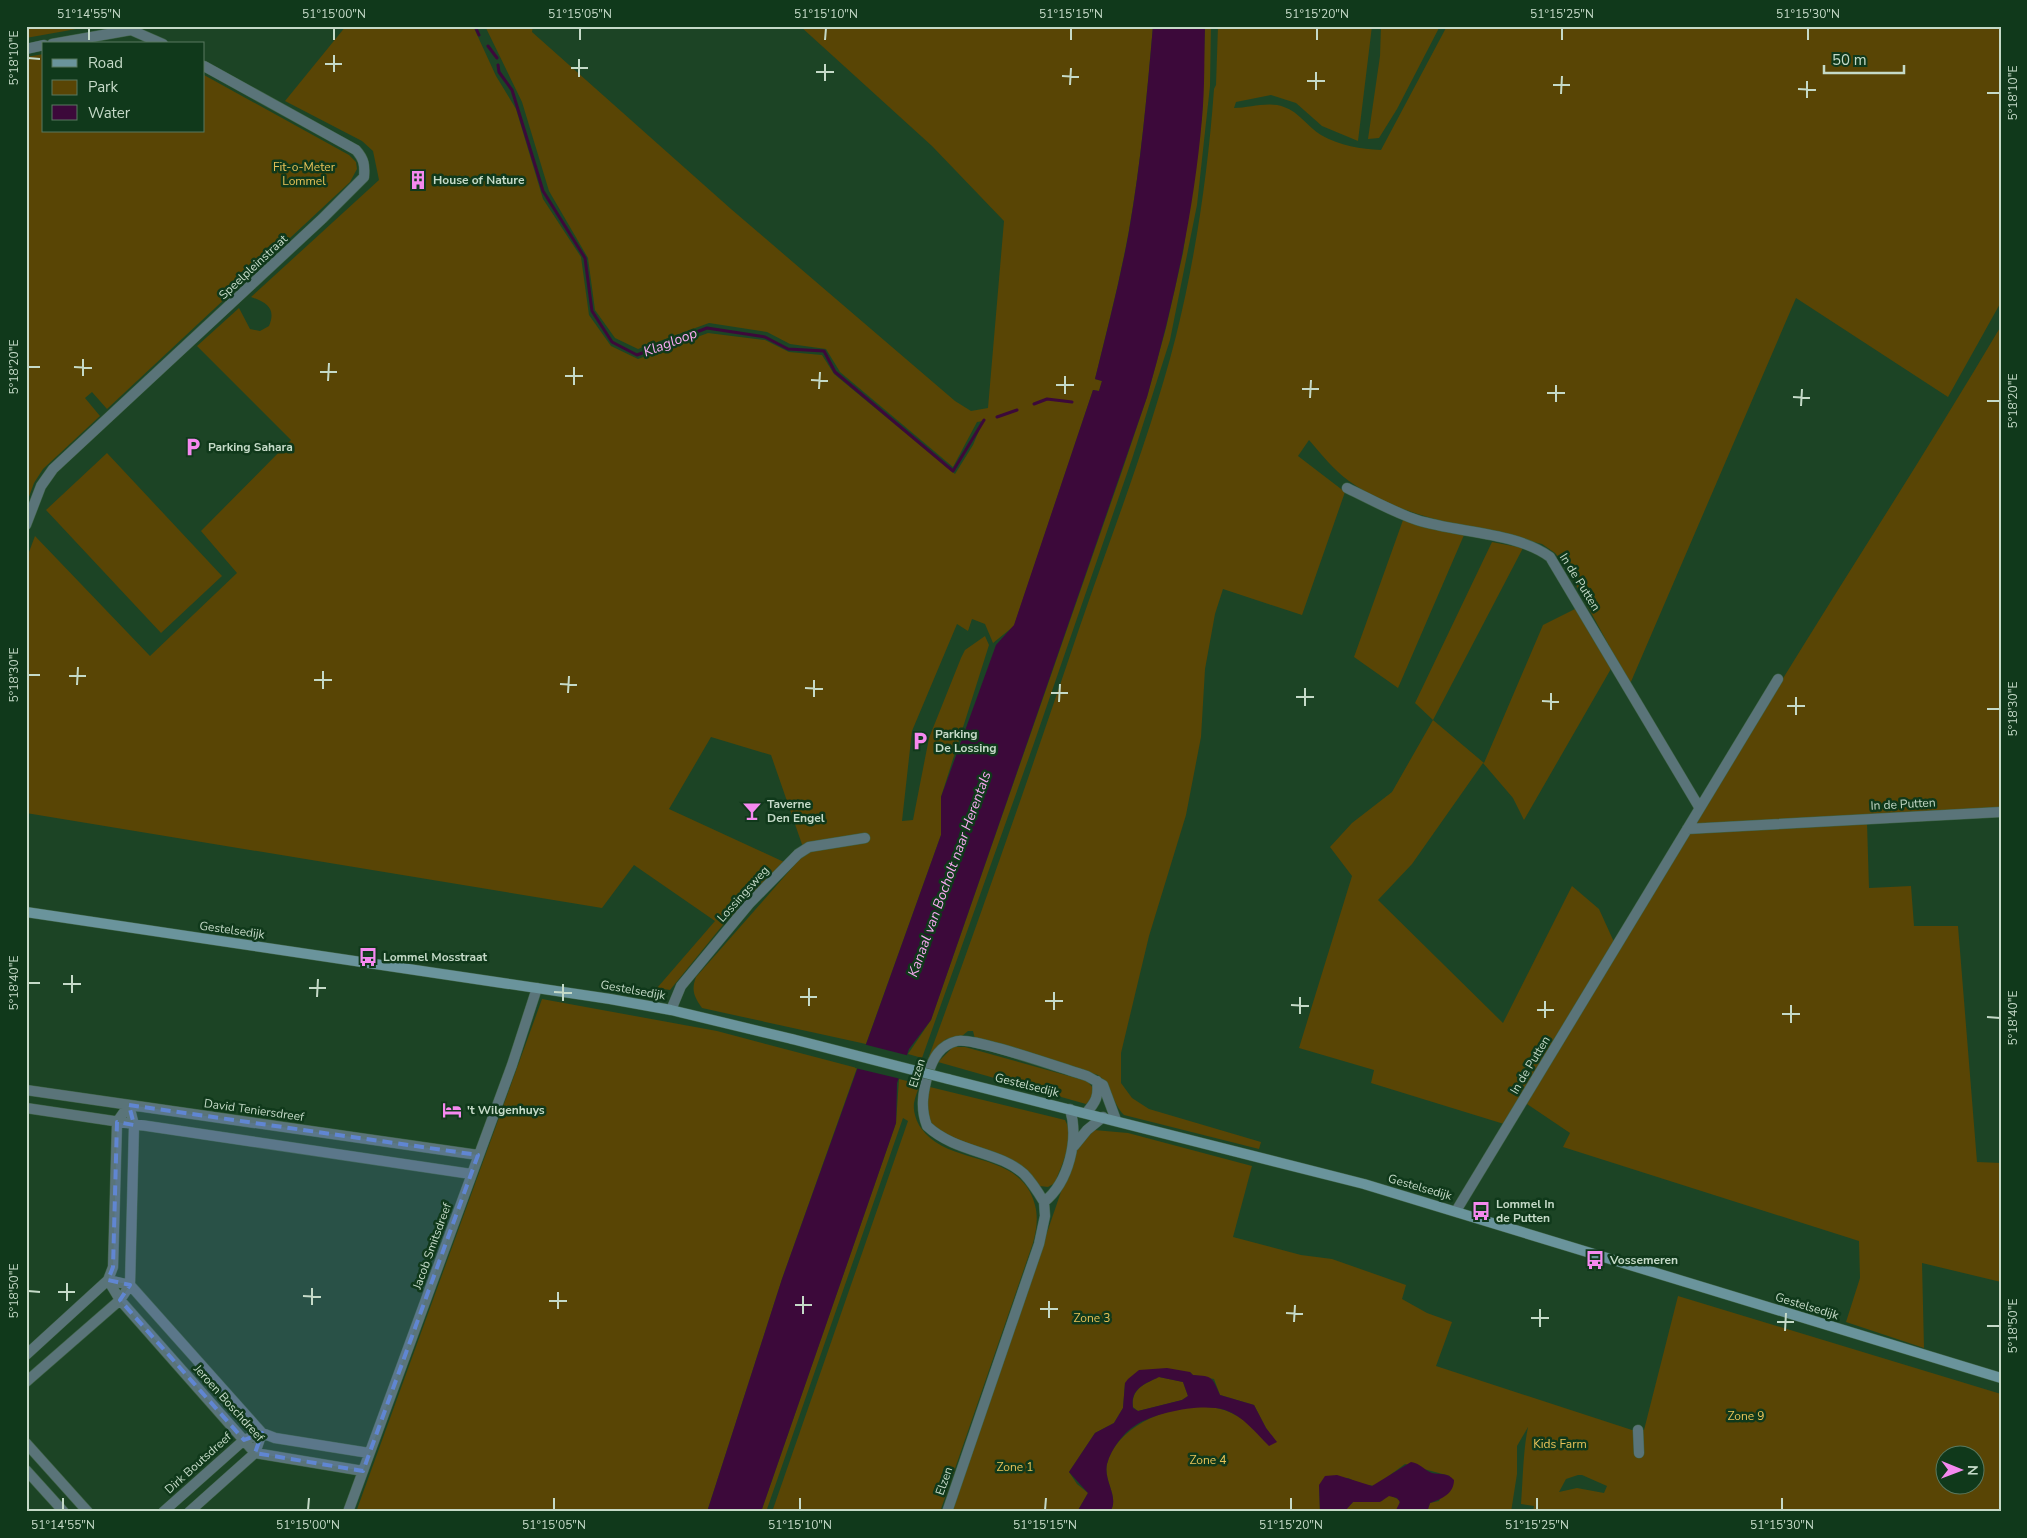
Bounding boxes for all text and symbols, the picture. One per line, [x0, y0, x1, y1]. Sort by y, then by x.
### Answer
text: 51°14'55"N [57, 6, 121, 22]
text: 51°15'00"N [302, 6, 366, 22]
text: 51°15'05"N [548, 6, 612, 22]
text: 51°15'10"N [794, 6, 858, 22]
text: 51°15'15"N [1039, 6, 1103, 22]
text: 51°15'20"N [1285, 6, 1349, 22]
text: 51°15'25"N [1530, 6, 1594, 22]
text: 51°15'30"N [1776, 6, 1840, 22]
text: 5°18'10"E [6, 31, 22, 85]
legend [42, 42, 205, 132]
scale bar [1824, 42, 1904, 74]
text: 50 m [1832, 50, 1867, 70]
text: Road [88, 53, 123, 73]
text: 5°18'10"E [2005, 66, 2021, 120]
text: Park [88, 77, 118, 97]
text: Water [88, 103, 131, 123]
park label: Fit-o-Meter Lommel [273, 159, 336, 189]
building icon: House of Nature [407, 169, 429, 191]
place label: House of Nature [433, 172, 525, 188]
street label: Speelpleinstraat [215, 231, 291, 303]
water label: Klagloop [640, 324, 700, 361]
text: 5°18'20"E [6, 340, 22, 394]
text: 5°18'20"E [2005, 374, 2021, 428]
parking icon: Parking Sahara [182, 436, 204, 458]
place label: Parking Sahara [208, 439, 293, 455]
street label: In de Putten [1556, 550, 1604, 614]
text: 5°18'30"E [6, 648, 22, 702]
text: 5°18'30"E [2005, 682, 2021, 736]
place label: Parking De Lossing [935, 726, 997, 756]
parking icon: Parking De Lossing [909, 730, 931, 752]
water label: Kanaal van Bocholt naar Herentals [903, 768, 996, 980]
street label: In de Putten [1870, 794, 1936, 814]
place label: Taverne Den Engel [767, 796, 825, 826]
bar icon: Taverne Den Engel [741, 800, 763, 822]
street label: Lossingsweg [714, 862, 772, 926]
street label: Gestelsedijk [198, 918, 267, 943]
bus stop icon: Lommel Mosstraat [357, 946, 379, 968]
place label: Lommel Mosstraat [383, 949, 488, 965]
text: 5°18'40"E [6, 956, 22, 1010]
street label: Gestelsedijk [599, 976, 668, 1004]
text: 5°18'40"E [2005, 991, 2021, 1045]
street label: In de Putten [1506, 1033, 1554, 1097]
street label: Elzen [905, 1057, 929, 1089]
street label: Gestelsedijk [993, 1069, 1062, 1101]
street label: David Teniersdreef [203, 1095, 306, 1125]
hotel icon: 't Wilgenhuys [441, 1099, 463, 1121]
place label: 't Wilgenhuys [467, 1102, 545, 1118]
street label: Gestelsedijk [1386, 1170, 1455, 1204]
place label: Lommel In de Putten [1496, 1196, 1555, 1226]
street label: Jacob Smitsdreef [409, 1200, 455, 1292]
bus stop icon: Lommel In de Putten [1470, 1200, 1492, 1222]
bus stop icon: Vossemeren [1584, 1249, 1606, 1271]
place label: Vossemeren [1609, 1252, 1678, 1268]
text: 5°18'50"E [6, 1264, 22, 1318]
street label: Gestelsedijk [1773, 1289, 1842, 1324]
text: 5°18'50"E [2005, 1299, 2021, 1353]
park label: Zone 3 [1073, 1310, 1111, 1326]
street label: Jeroen Boschdreef [189, 1360, 269, 1446]
park label: Zone 9 [1727, 1408, 1765, 1424]
street label: Dirk Boutsdreef [161, 1428, 236, 1497]
park label: Kids Farm [1533, 1436, 1587, 1452]
north arrow [1934, 1446, 1984, 1496]
park label: Zone 4 [1189, 1452, 1227, 1468]
park label: Zone 1 [996, 1459, 1034, 1475]
street label: Elzen [932, 1465, 956, 1497]
text: N [1963, 1465, 1982, 1476]
text: 51°14'55"N [31, 1517, 95, 1533]
text: 51°15'00"N [276, 1517, 340, 1533]
text: 51°15'05"N [522, 1517, 586, 1533]
text: 51°15'10"N [768, 1517, 832, 1533]
text: 51°15'15"N [1013, 1517, 1077, 1533]
text: 51°15'20"N [1259, 1517, 1323, 1533]
text: 51°15'25"N [1505, 1517, 1569, 1533]
text: 51°15'30"N [1750, 1517, 1814, 1533]

